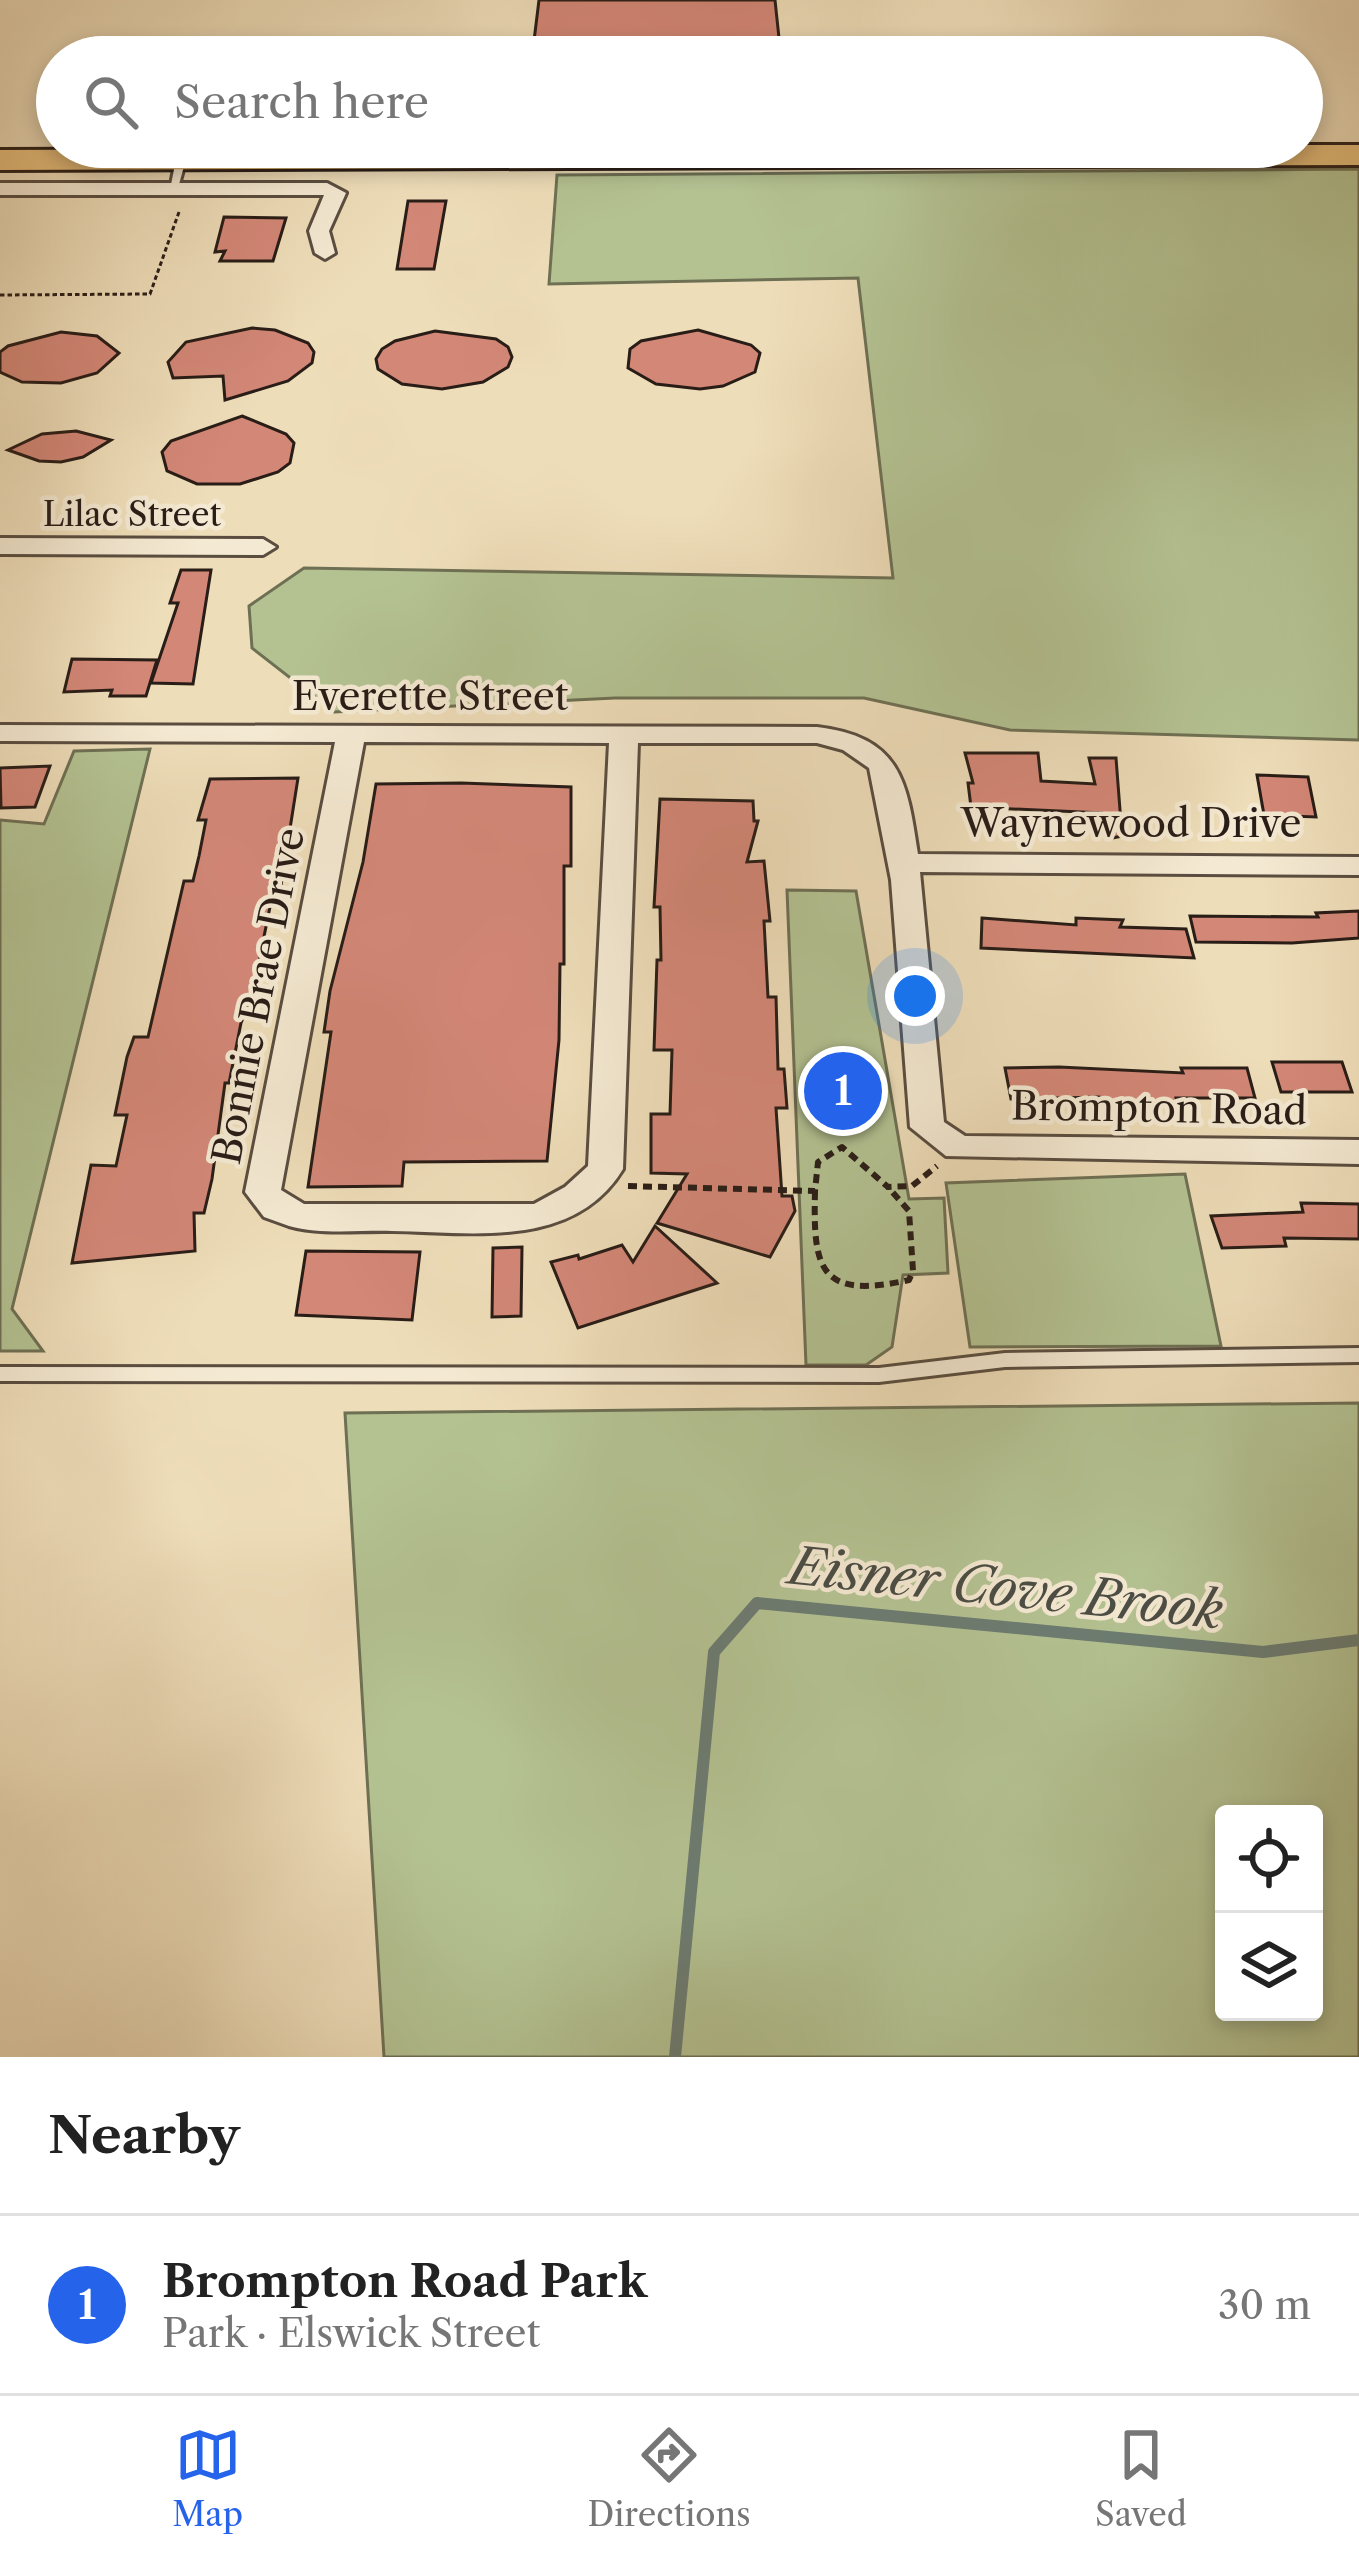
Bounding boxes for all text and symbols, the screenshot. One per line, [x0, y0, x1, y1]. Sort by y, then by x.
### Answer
search box [36, 36, 1323, 168]
icon: search [78, 69, 144, 135]
text: Search here [174, 74, 429, 130]
street label: Lilac Street [43, 494, 222, 535]
street label: Everette Street [292, 672, 569, 720]
street label: Waynewood Drive [960, 799, 1301, 847]
street label: Bonnie Brae Drive [202, 824, 314, 1168]
your location [885, 966, 945, 1026]
pin: 1 [804, 1046, 882, 1136]
street label: Brompton Road [1010, 1081, 1308, 1135]
water label: Eisner Cove Brook [782, 1534, 1226, 1642]
map controls [1215, 1805, 1323, 2021]
button: locate [1215, 1805, 1323, 1913]
button: layers [1215, 1913, 1323, 2021]
text: Nearby [48, 2104, 240, 2166]
text: Brompton Road Park [162, 2253, 647, 2309]
text: 1 [78, 2281, 96, 2329]
text: 30 m [1218, 2281, 1311, 2329]
text: Park · Elswick Street [162, 2309, 540, 2357]
tab: Map [172, 2422, 243, 2535]
tab: Directions [588, 2422, 751, 2535]
tab: Saved [1095, 2422, 1187, 2535]

